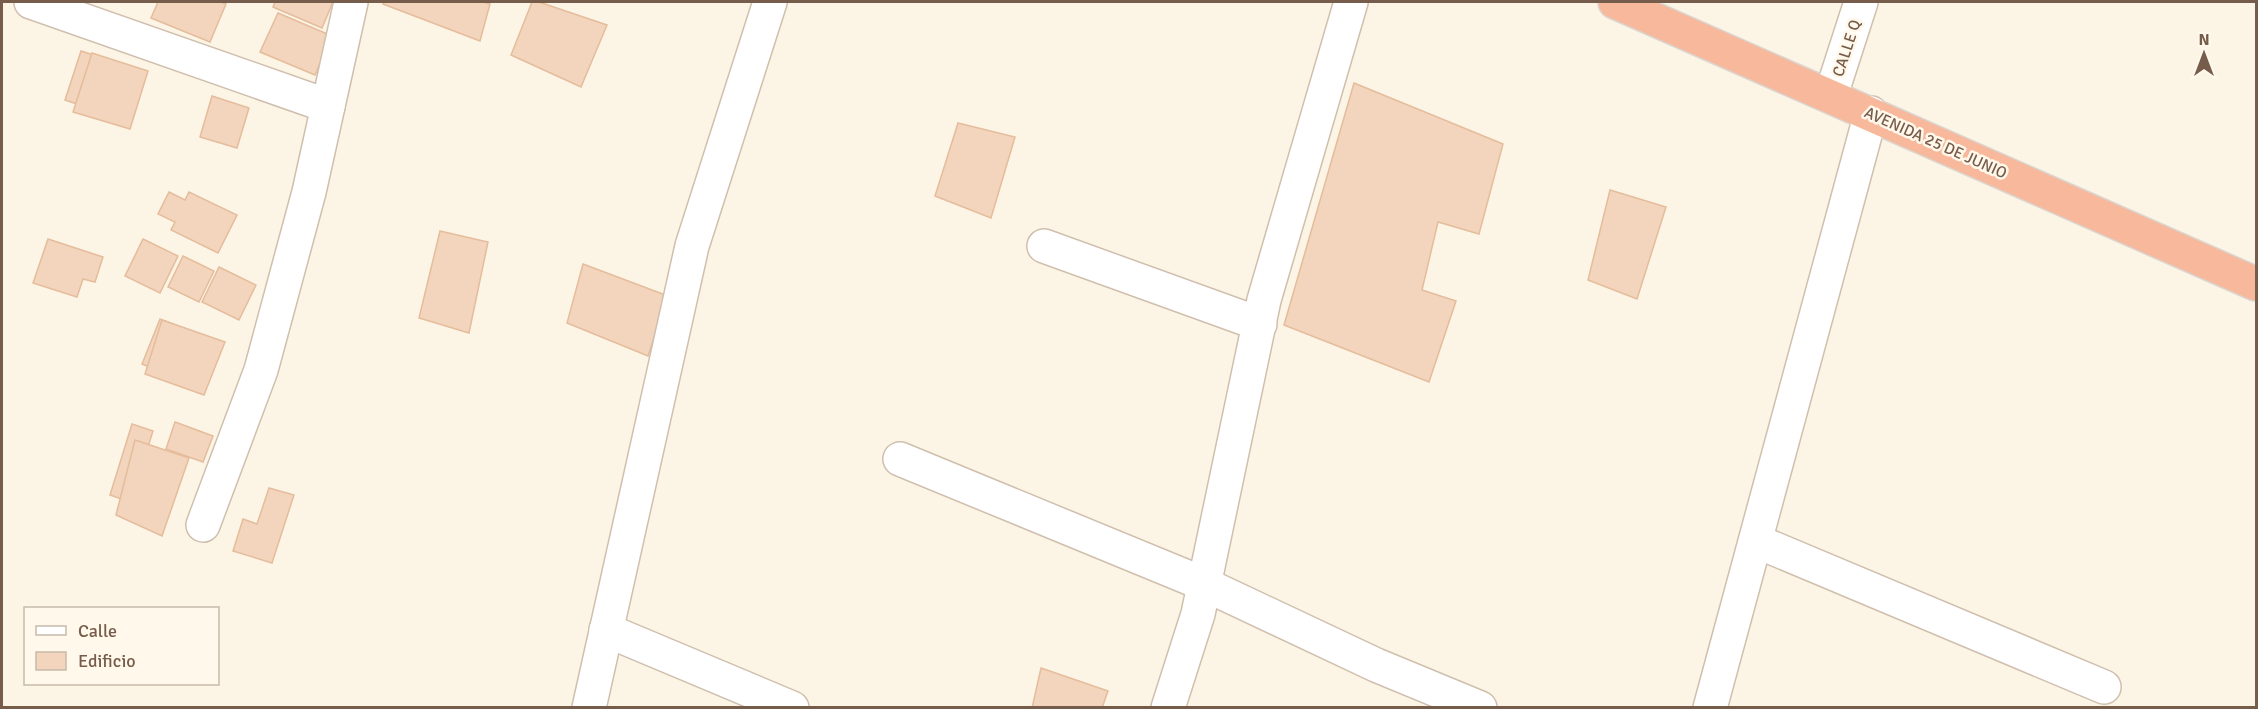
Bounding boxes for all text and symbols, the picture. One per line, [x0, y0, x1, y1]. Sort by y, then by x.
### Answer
street label: CALLE Q [1828, 17, 1866, 79]
north arrow [2174, 24, 2234, 84]
text: N [2198, 30, 2210, 50]
street label: AVENIDA 25 DE JUNIO [1861, 102, 2010, 183]
legend [24, 607, 219, 685]
text: Calle [78, 620, 117, 642]
text: Edificio [78, 650, 136, 672]

